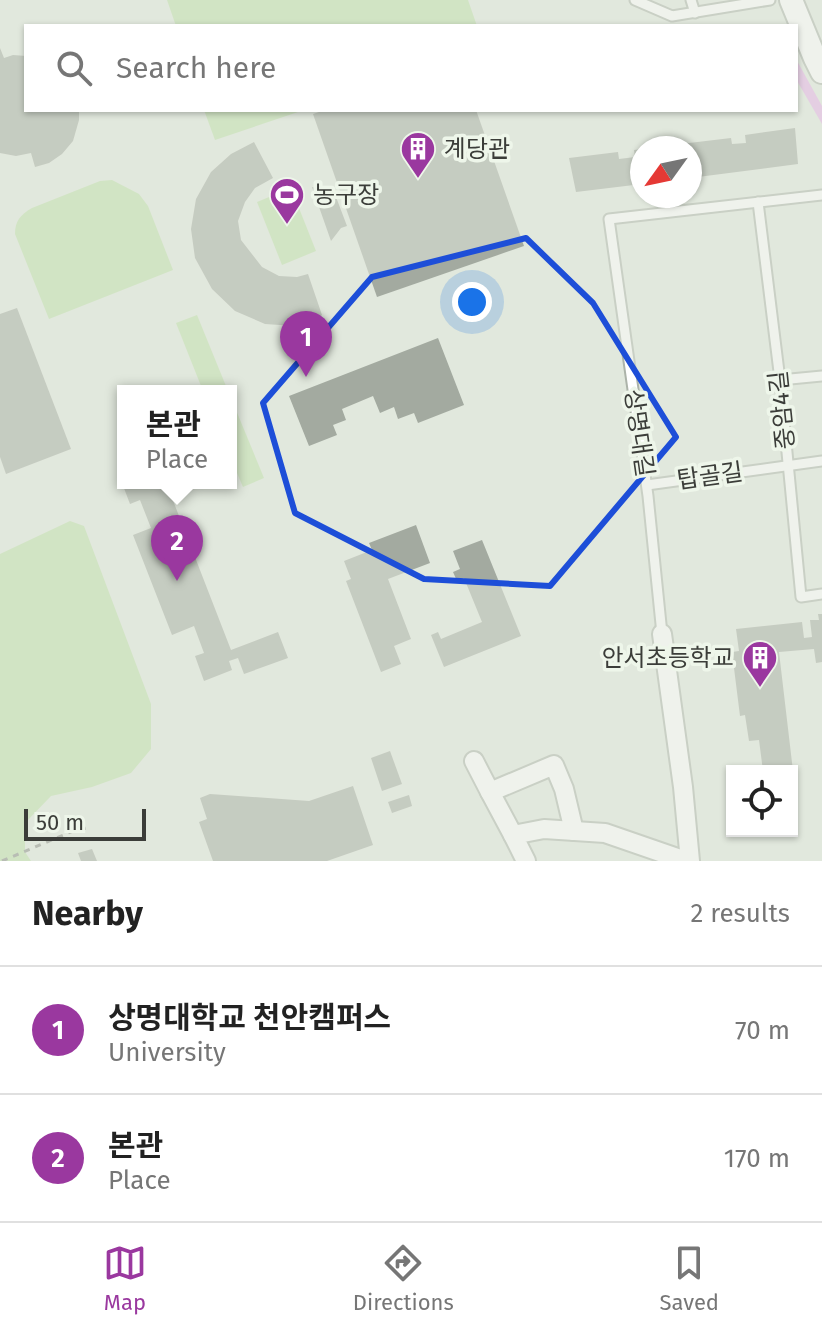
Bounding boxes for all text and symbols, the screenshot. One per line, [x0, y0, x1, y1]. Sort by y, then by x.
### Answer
search box [24, 24, 798, 112]
icon: search [52, 46, 96, 90]
text: Search here [116, 50, 276, 86]
building icon: 계당관 [399, 130, 437, 180]
place label: 계당관 [444, 135, 510, 163]
north arrow [630, 136, 702, 208]
sports icon: 농구장 [268, 176, 306, 226]
place label: 농구장 [313, 181, 379, 209]
your location [452, 282, 492, 322]
pin: 1 [280, 311, 332, 377]
street label: 중암4길 [764, 369, 800, 451]
popup [117, 385, 237, 489]
street label: 상명대길 [619, 387, 659, 479]
text: 본관 [146, 407, 201, 443]
text: Place [146, 444, 208, 475]
street label: 탑골길 [675, 458, 745, 494]
pin: 2 [151, 515, 203, 581]
building icon: 안서초등학교 [741, 639, 779, 689]
place label: 안서초등학교 [602, 644, 734, 672]
map controls [726, 765, 798, 837]
button: locate [726, 765, 798, 837]
scale bar [24, 805, 146, 841]
text: 50 m [36, 809, 84, 836]
text: Nearby [32, 893, 143, 934]
text: 2 results [690, 898, 790, 929]
text: 상명대학교 천안캠퍼스 [108, 1000, 391, 1036]
text: 1 [52, 1015, 64, 1046]
text: 70 m [735, 1015, 790, 1046]
text: University [108, 1037, 226, 1068]
text: 본관 [108, 1128, 163, 1164]
text: 2 [51, 1143, 65, 1174]
text: 170 m [724, 1143, 790, 1174]
text: Place [108, 1165, 171, 1196]
tab: Map [103, 1241, 147, 1316]
tab: Directions [353, 1241, 454, 1316]
tab: Saved [660, 1241, 719, 1316]

